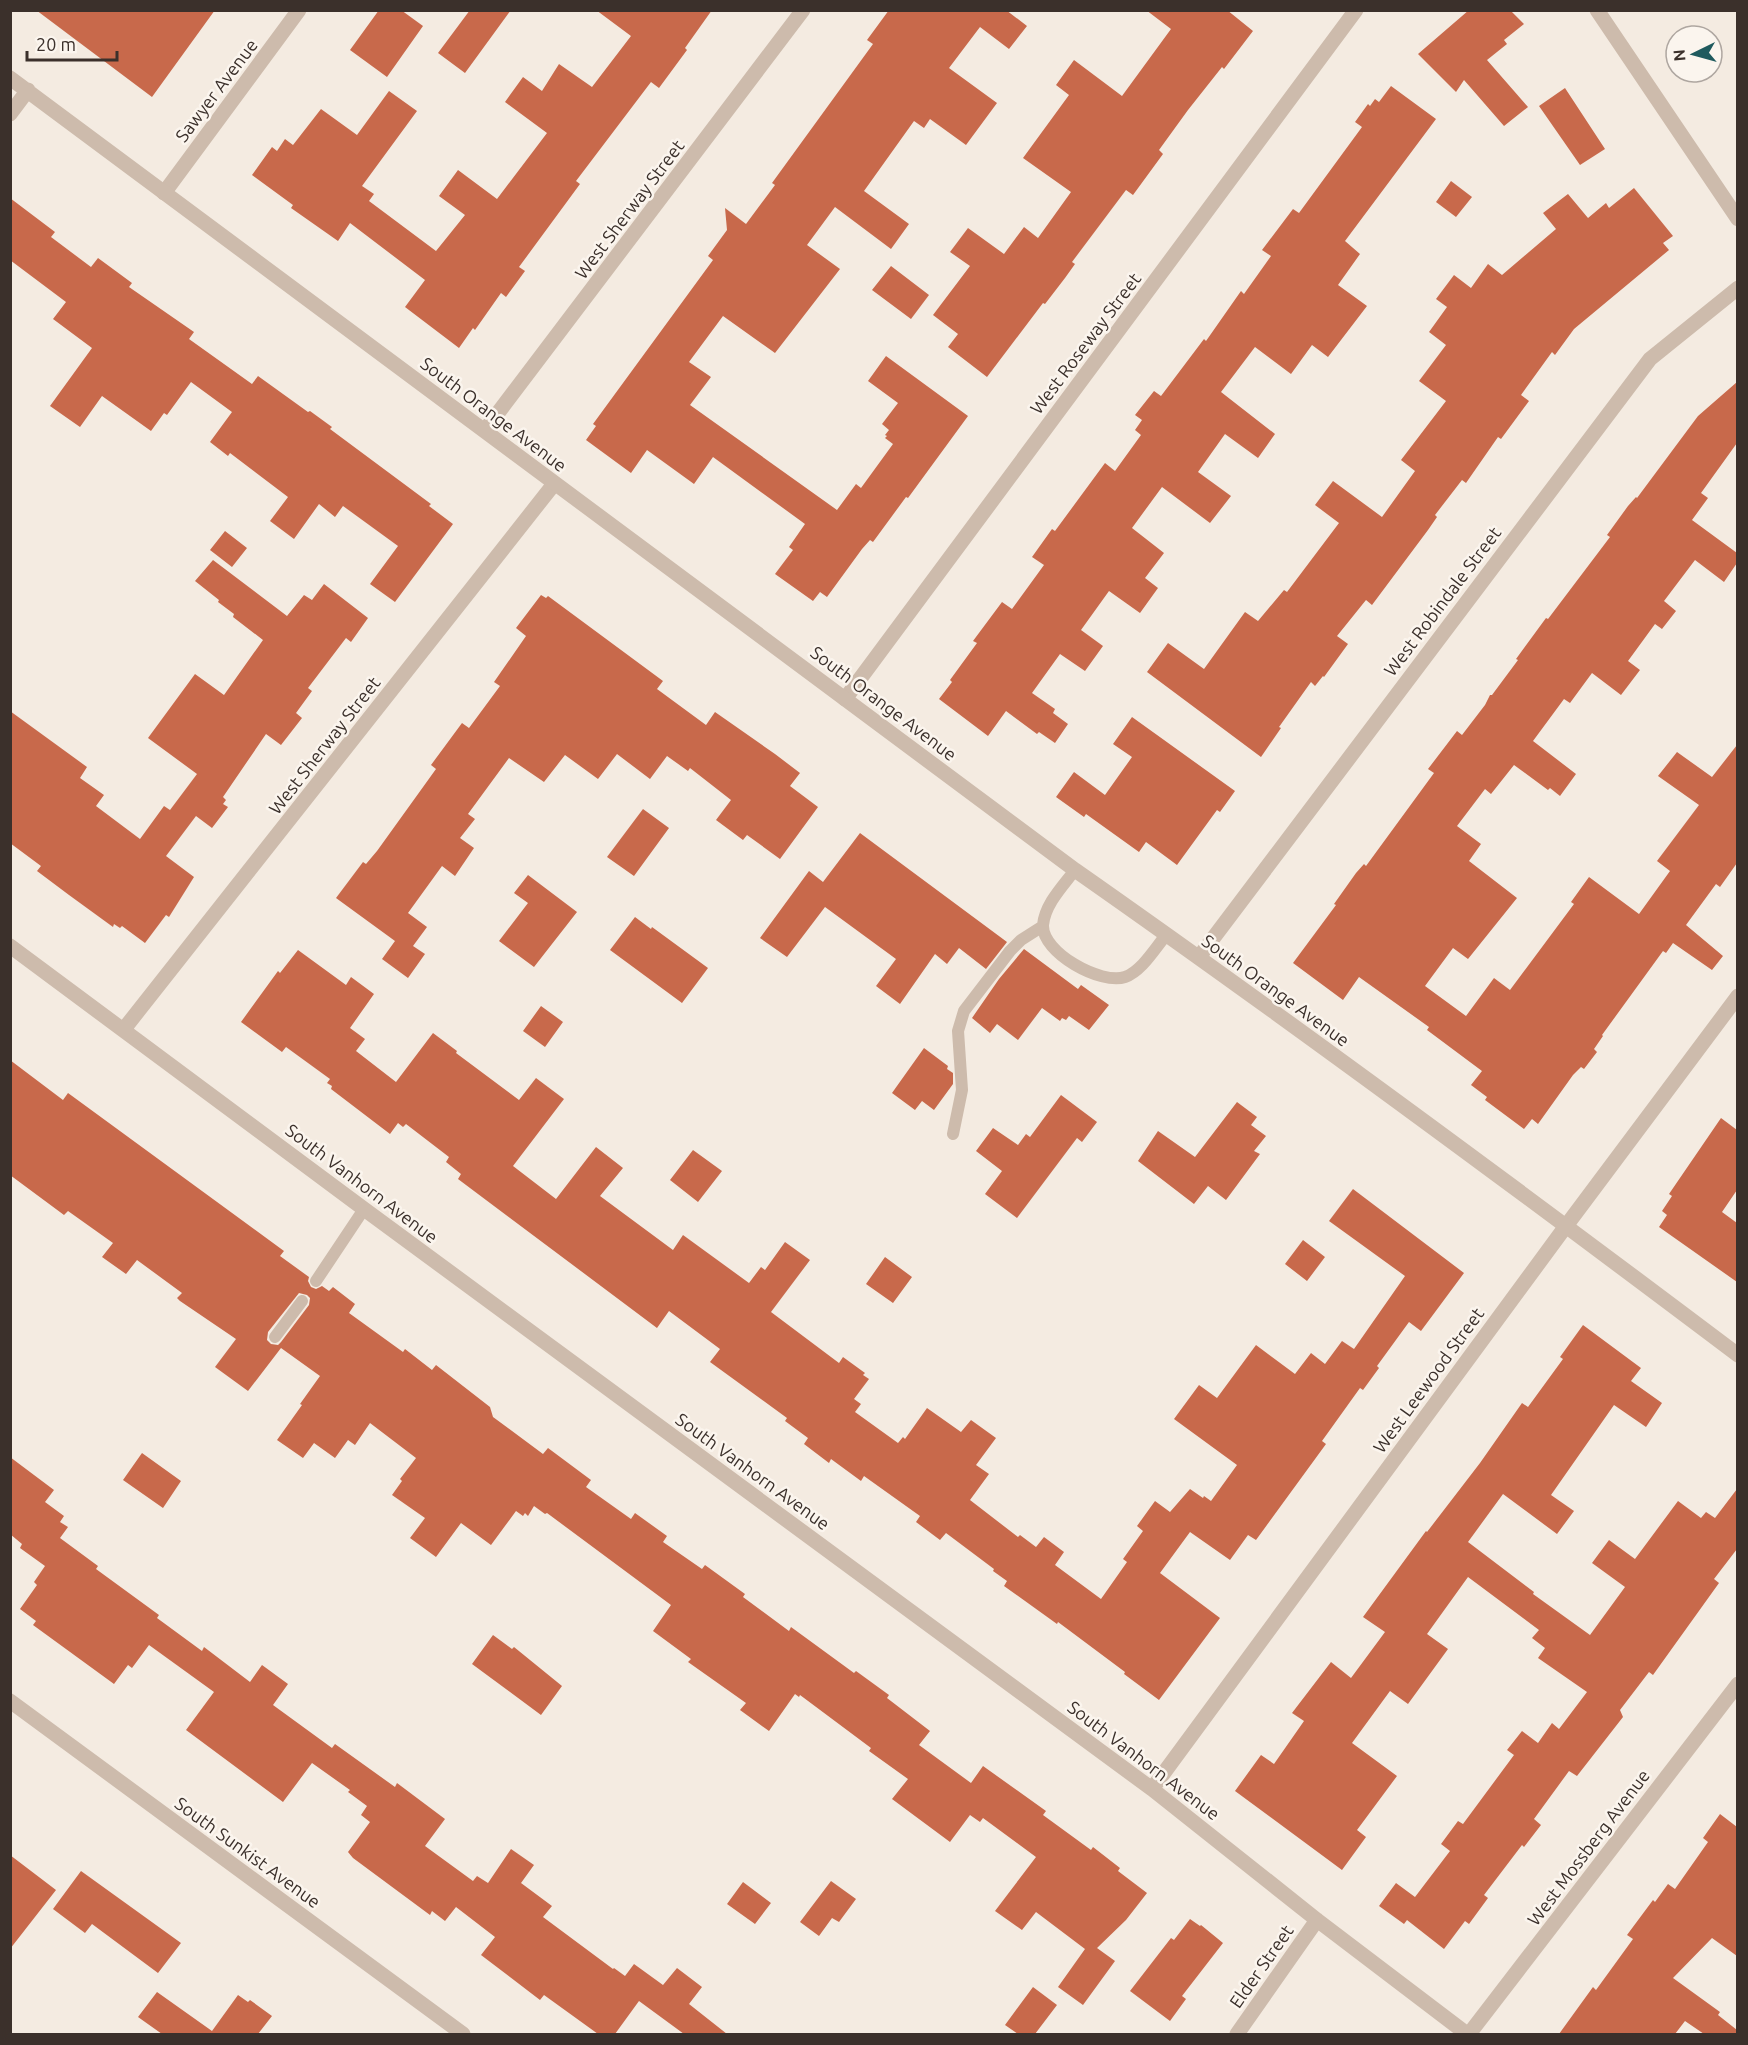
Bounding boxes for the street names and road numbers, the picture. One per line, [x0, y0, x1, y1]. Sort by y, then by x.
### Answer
street label: Sawyer Avenue [171, 35, 261, 145]
street label: West Sherway Street [570, 136, 688, 282]
street label: West Roseway Street [1026, 269, 1144, 417]
street label: South Orange Avenue [417, 353, 571, 475]
street label: West Robindale Street [1380, 523, 1504, 679]
street label: South Orange Avenue [807, 642, 961, 764]
street label: West Sherway Street [264, 672, 384, 818]
street label: South Orange Avenue [1198, 930, 1354, 1050]
street label: South Vanhorn Avenue [282, 1119, 442, 1247]
street label: West Leewood Street [1369, 1304, 1487, 1456]
street label: South Vanhorn Avenue [672, 1409, 834, 1533]
street label: South Vanhorn Avenue [1064, 1696, 1224, 1824]
street label: West Mossberg Avenue [1523, 1765, 1653, 1929]
street label: South Sunkist Avenue [171, 1793, 325, 1911]
street label: Elder Street [1225, 1921, 1297, 2011]

